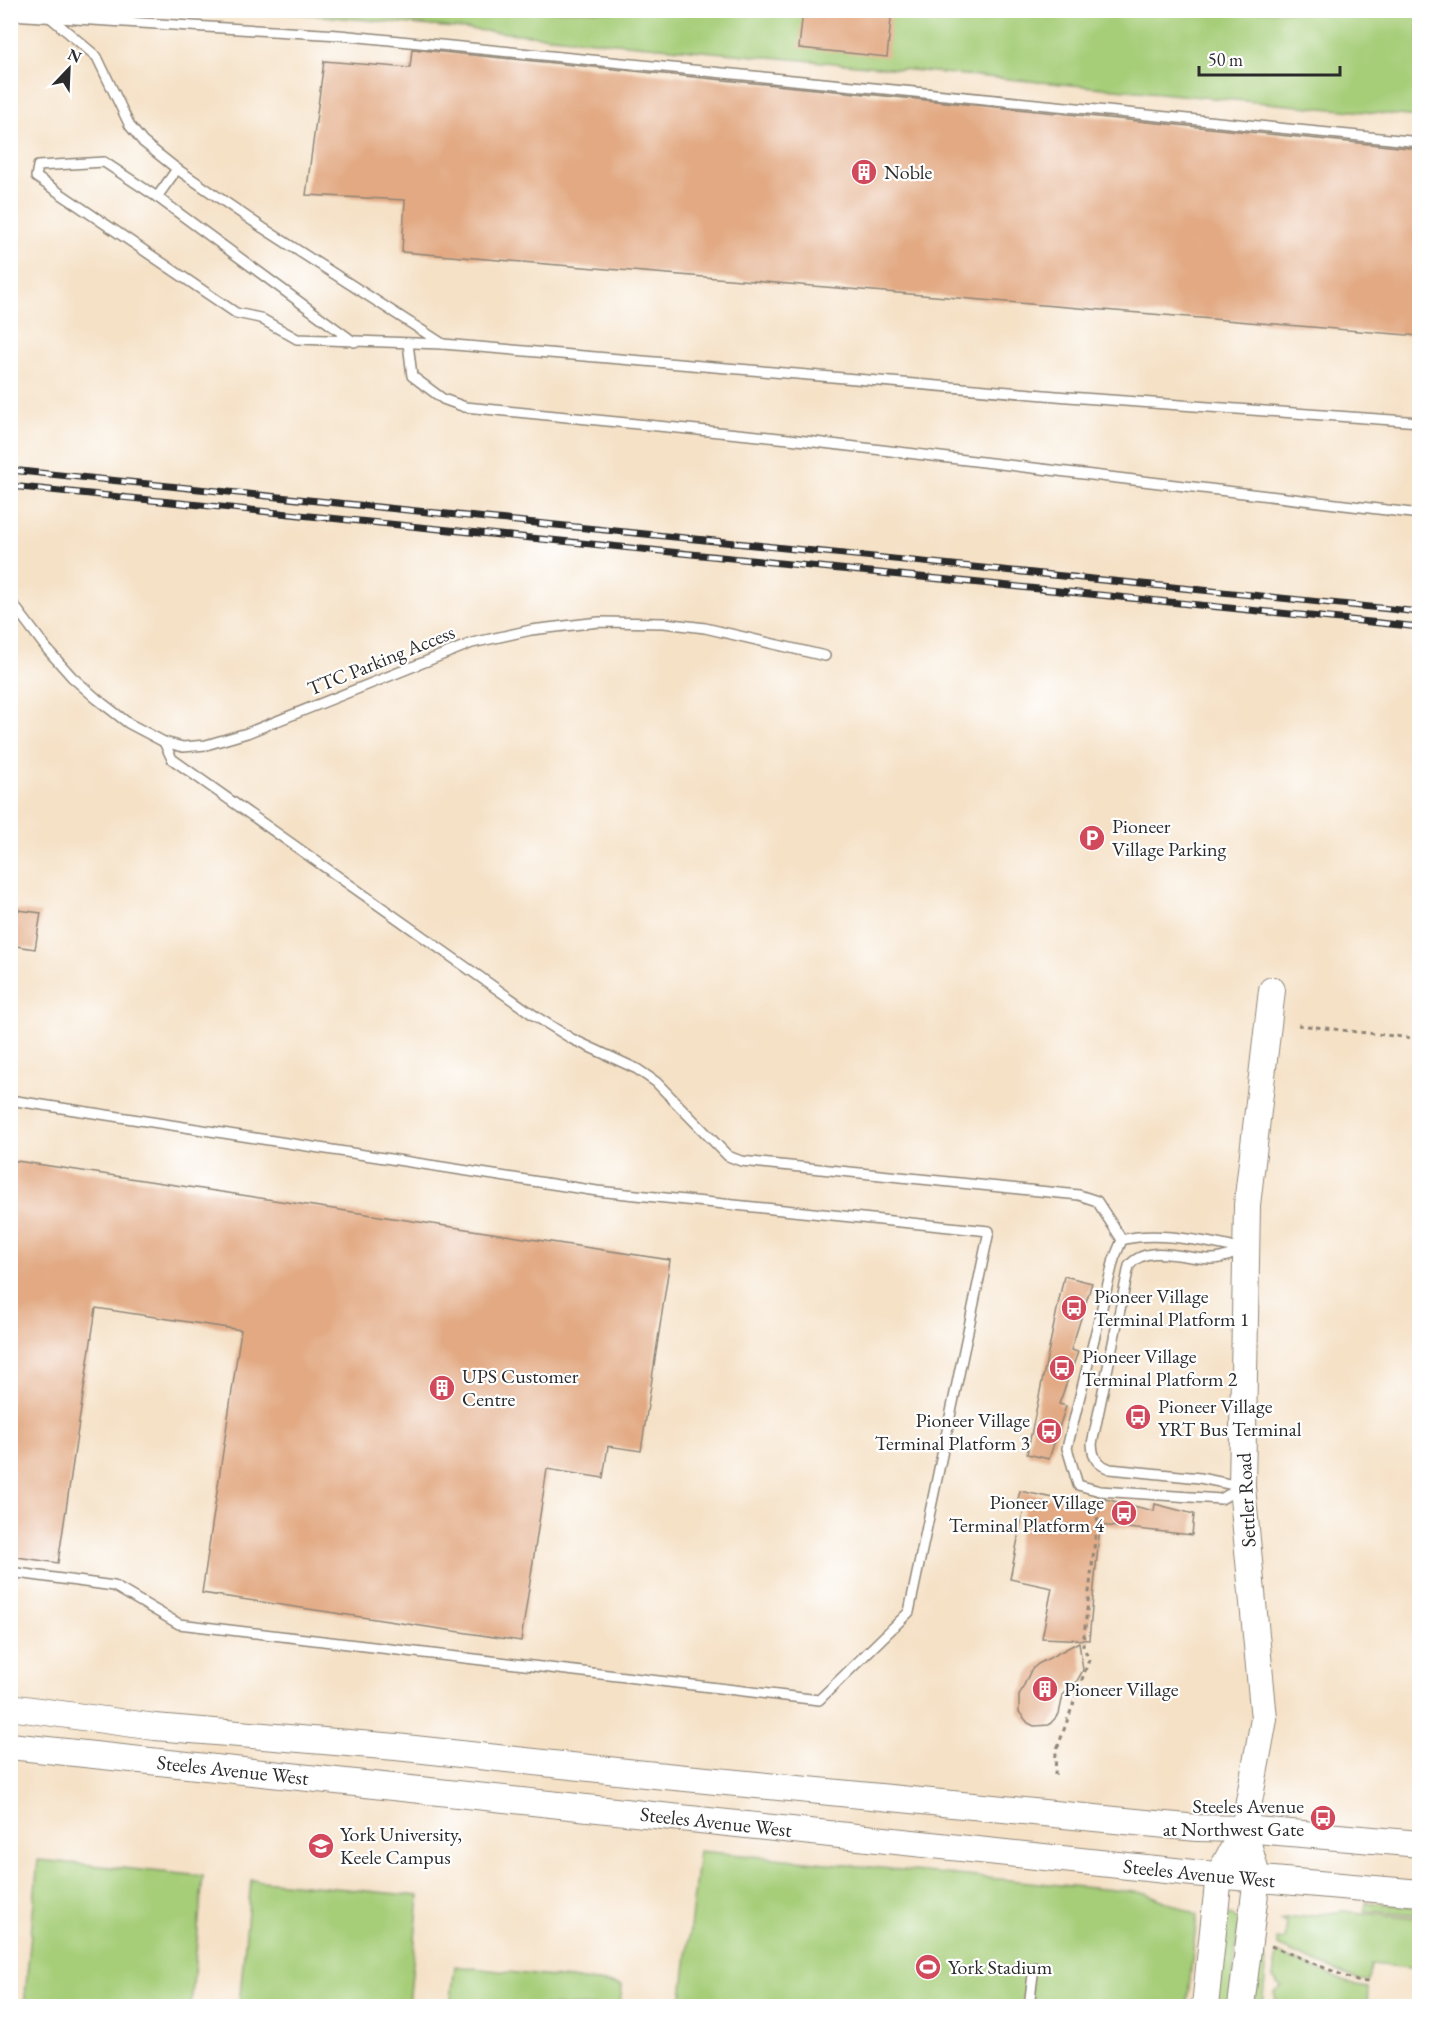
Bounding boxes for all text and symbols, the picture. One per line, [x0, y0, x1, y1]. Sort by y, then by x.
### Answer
north arrow [39, 39, 99, 99]
scale bar [1199, 39, 1340, 77]
text: N [65, 43, 85, 68]
text: 50 m [1208, 48, 1243, 71]
building icon: Noble [849, 157, 879, 187]
place label: Noble [884, 159, 933, 185]
street label: TTC Parking Access [303, 619, 459, 701]
place label: Pioneer Village Parking [1112, 813, 1227, 862]
parking icon: Pioneer Village Parking [1077, 823, 1107, 853]
place label: Pioneer Village Terminal Platform 1 [1094, 1283, 1249, 1332]
bus stop icon: Pioneer Village Terminal Platform 1 [1059, 1293, 1089, 1323]
place label: Pioneer Village Terminal Platform 2 [1082, 1343, 1238, 1392]
bus stop icon: Pioneer Village Terminal Platform 2 [1047, 1353, 1077, 1383]
place label: UPS Customer Centre [462, 1363, 579, 1412]
building icon: UPS Customer Centre [427, 1373, 457, 1403]
place label: Pioneer Village YRT Bus Terminal [1158, 1393, 1302, 1442]
bus stop icon: Pioneer Village YRT Bus Terminal [1123, 1402, 1153, 1432]
place label: Pioneer Village Terminal Platform 3 [875, 1407, 1030, 1456]
bus stop icon: Pioneer Village Terminal Platform 3 [1034, 1416, 1064, 1446]
street label: Settler Road [1230, 1451, 1261, 1548]
place label: Pioneer Village Terminal Platform 4 [949, 1489, 1104, 1538]
bus stop icon: Pioneer Village Terminal Platform 4 [1109, 1498, 1139, 1528]
building icon: Pioneer Village [1030, 1674, 1060, 1704]
place label: Pioneer Village [1064, 1676, 1179, 1702]
street label: Steeles Avenue West [156, 1749, 311, 1791]
place label: Steeles Avenue at Northwest Gate [1163, 1793, 1304, 1842]
street label: Steeles Avenue West [639, 1801, 794, 1843]
bus stop icon: Steeles Avenue at Northwest Gate [1308, 1803, 1338, 1833]
place label: York University, Keele Campus [340, 1821, 462, 1870]
school or university icon: York University, Keele Campus [306, 1831, 336, 1861]
street label: Steeles Avenue West [1122, 1853, 1277, 1893]
sports icon: York Stadium [913, 1952, 943, 1982]
place label: York Stadium [948, 1954, 1053, 1980]

